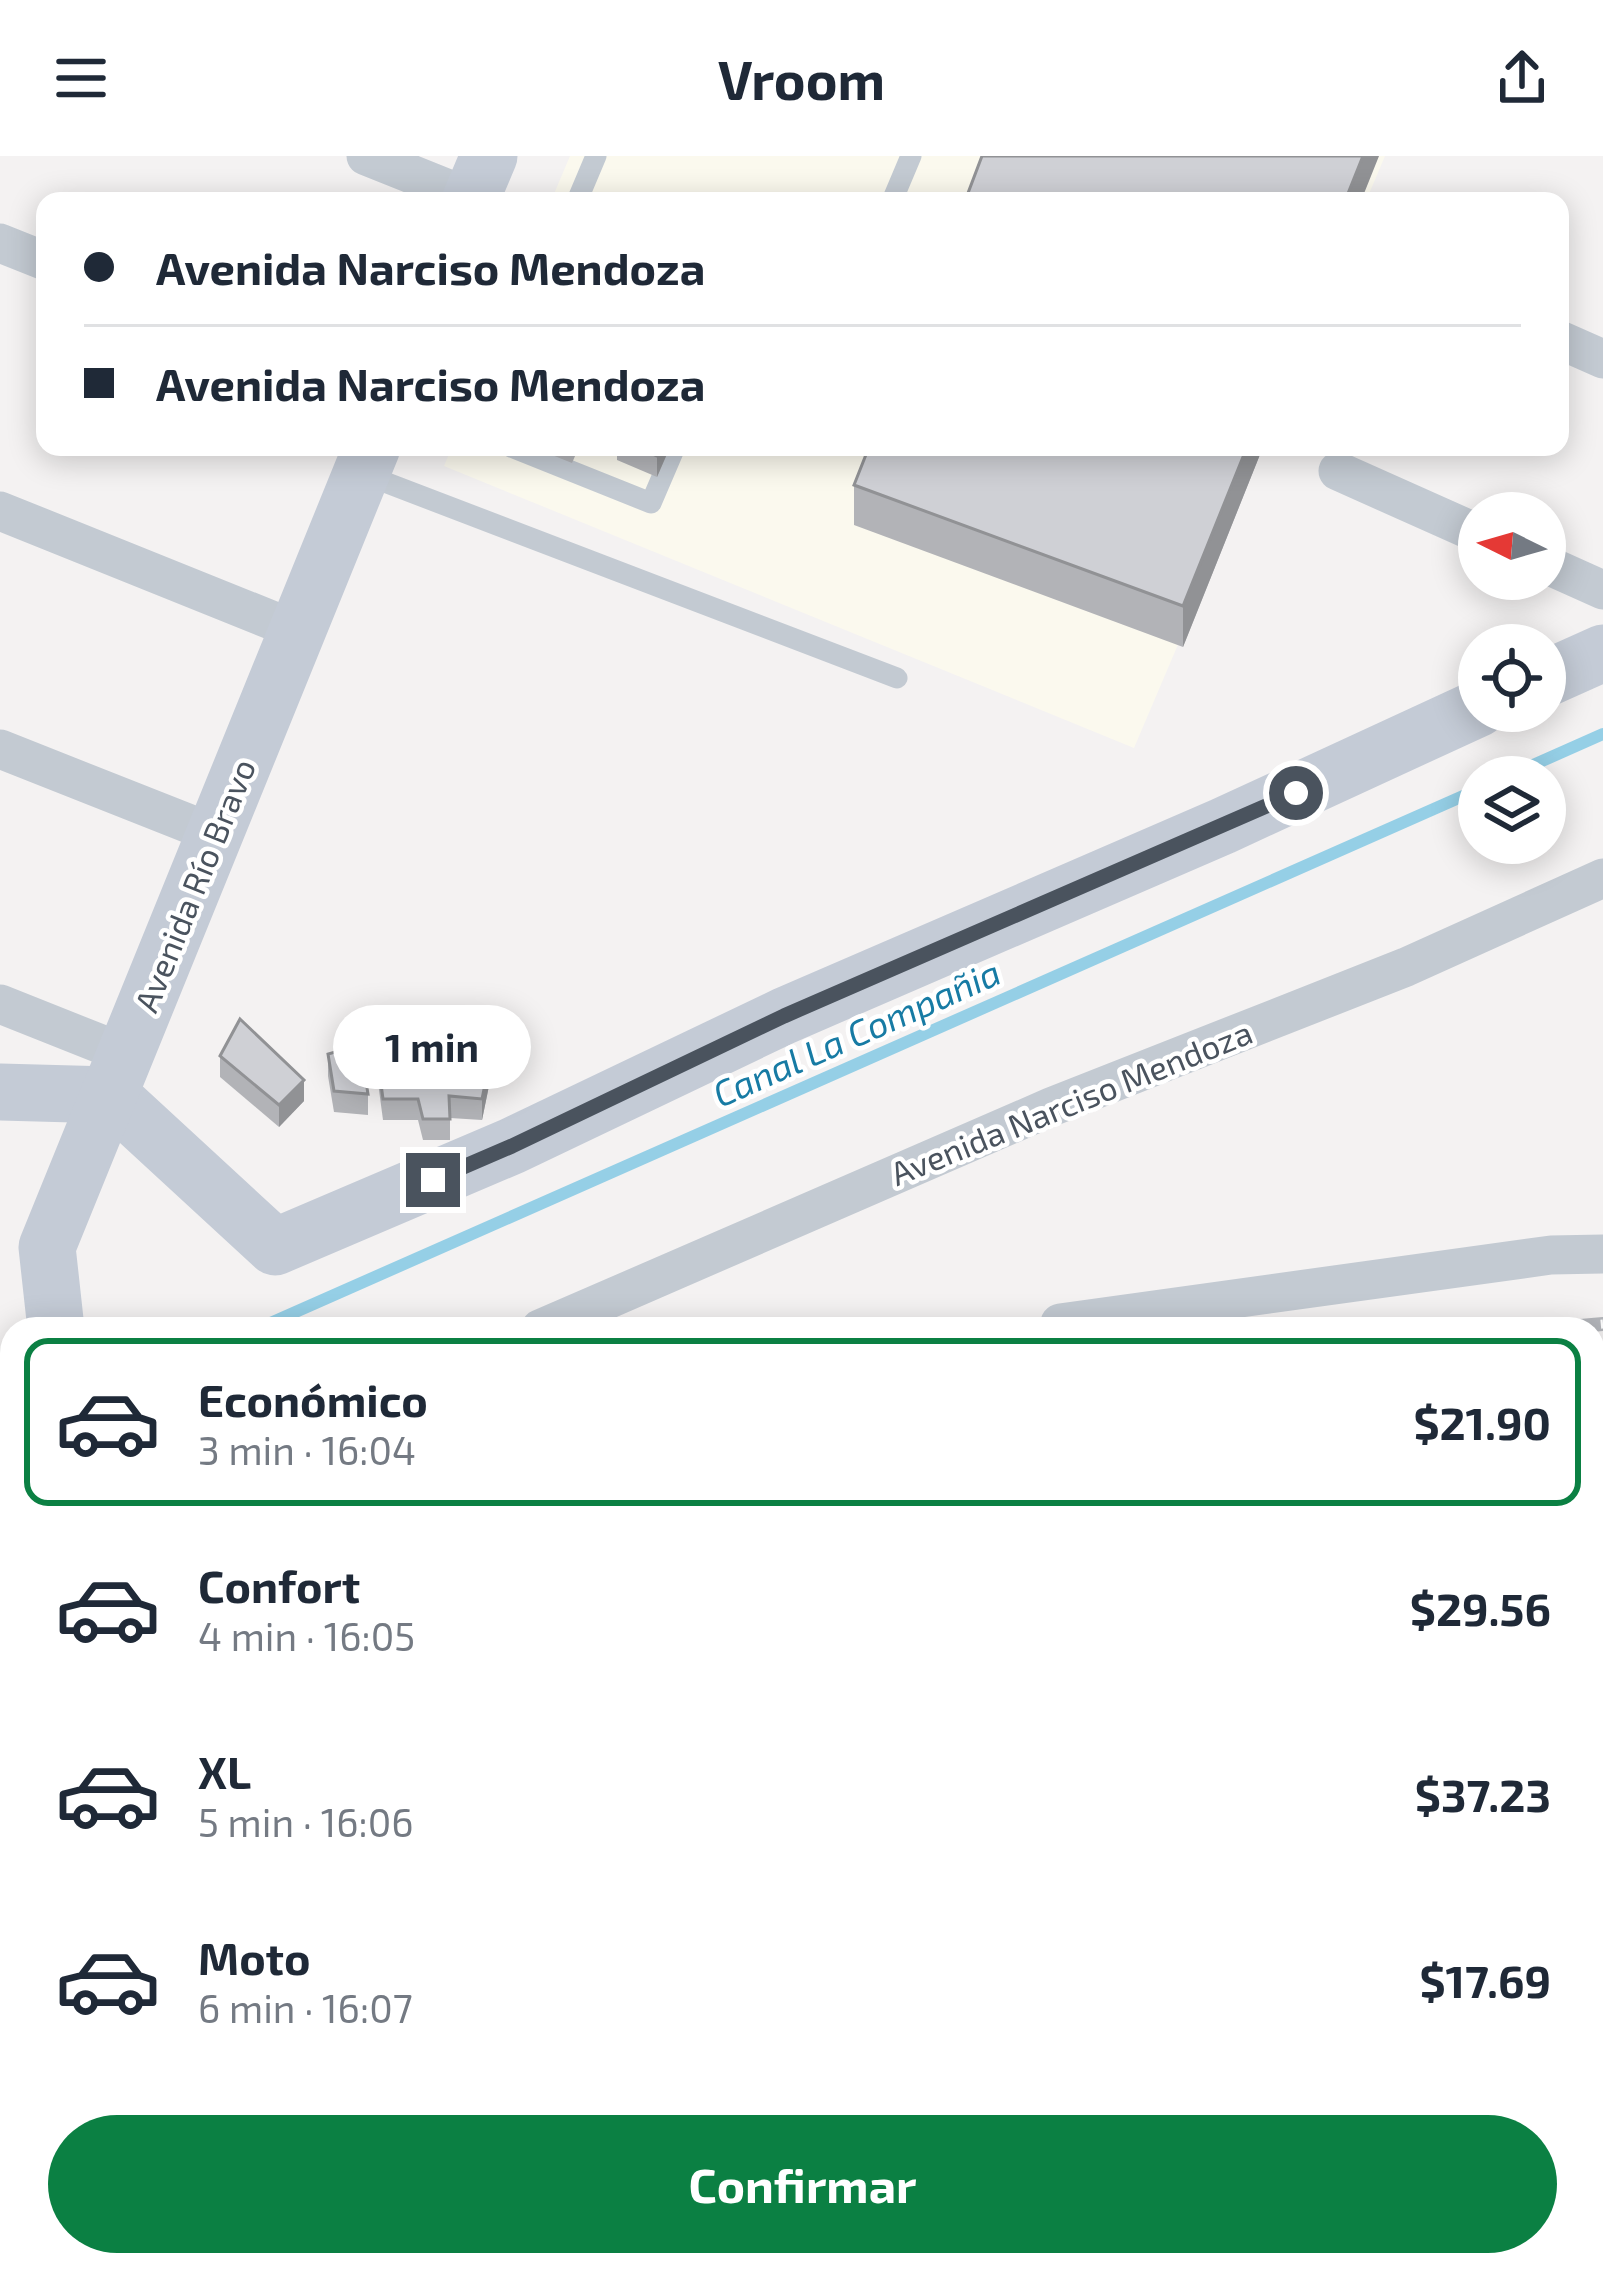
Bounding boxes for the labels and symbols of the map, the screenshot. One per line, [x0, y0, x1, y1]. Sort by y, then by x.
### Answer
north arrow [1458, 492, 1566, 600]
street label: Avenida Río Bravo [125, 753, 263, 1017]
route start [1269, 766, 1323, 820]
water label: Canal La Compañia [705, 949, 1007, 1115]
callout: 1 min [334, 1006, 532, 1090]
street label: Avenida Narciso Mendoza [884, 1011, 1258, 1193]
route end [406, 1153, 460, 1207]

